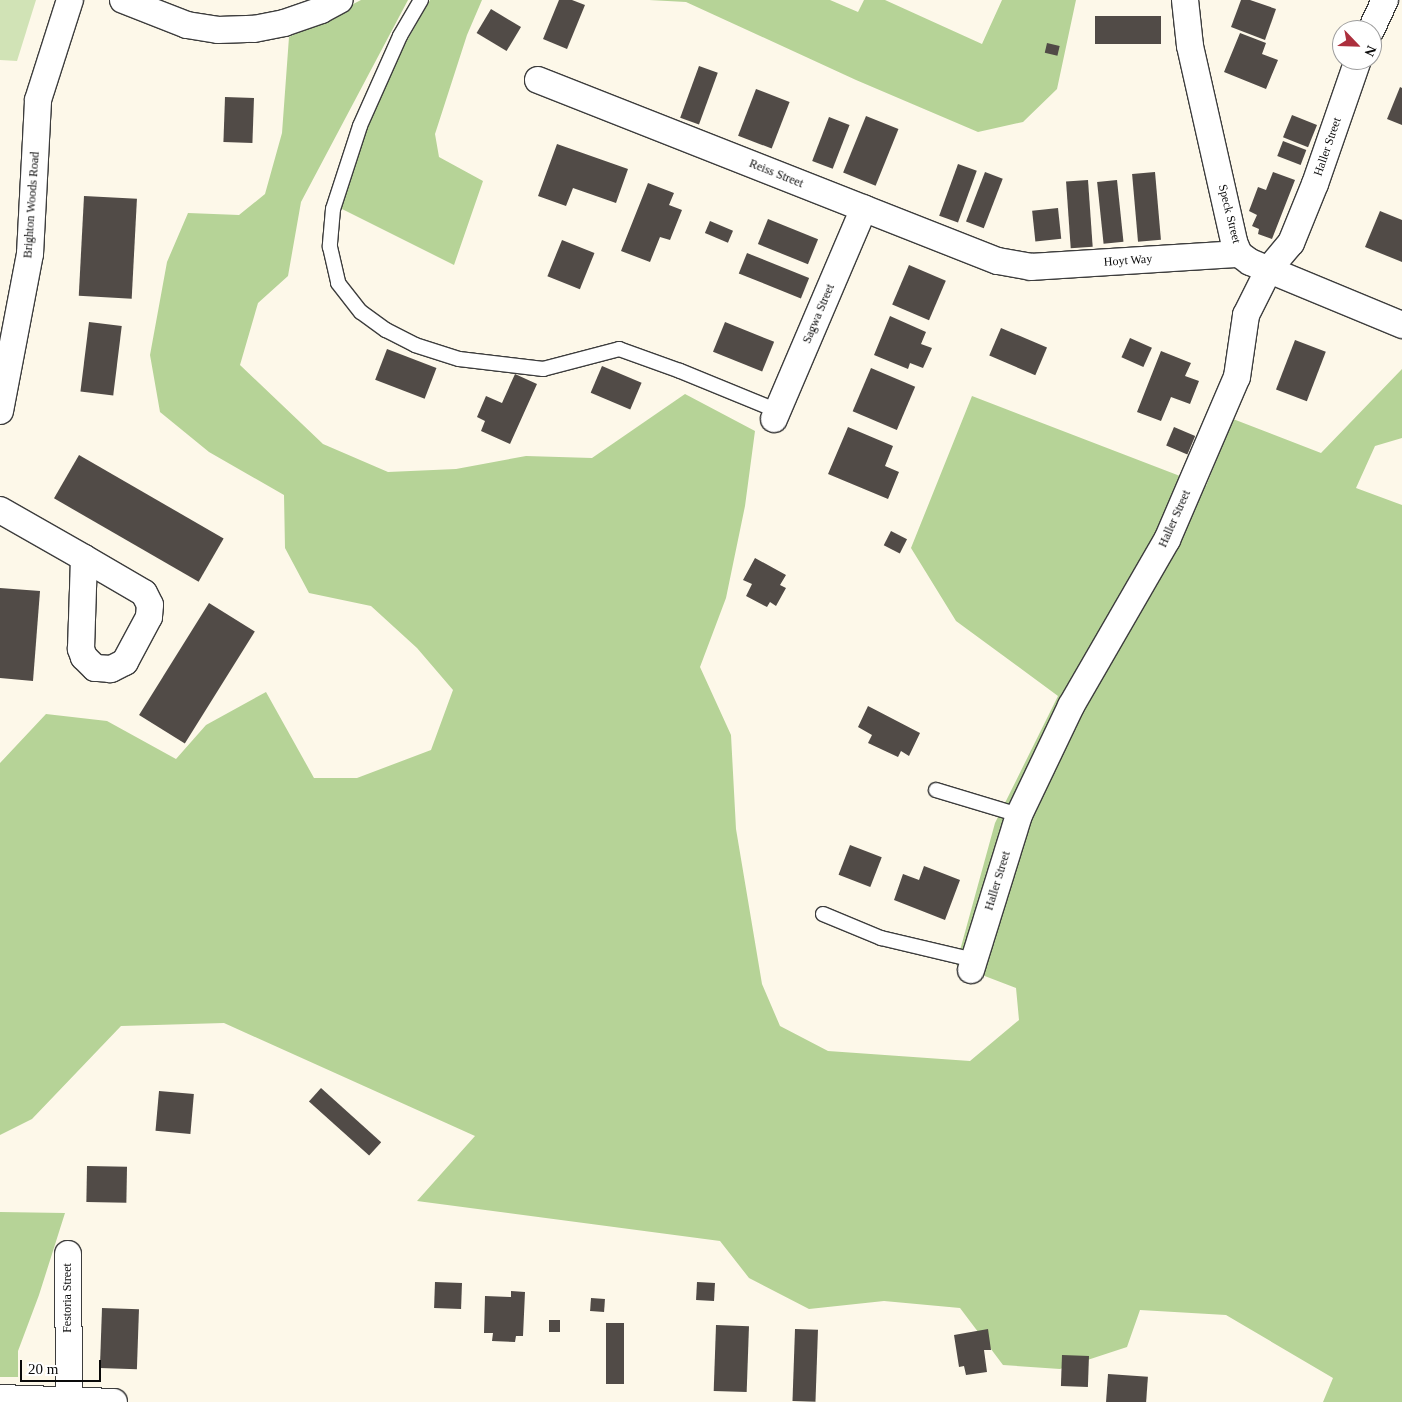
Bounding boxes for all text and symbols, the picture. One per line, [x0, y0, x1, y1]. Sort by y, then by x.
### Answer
north arrow [1332, 20, 1382, 70]
text: N [1361, 43, 1379, 59]
street label: Haller Street [1311, 116, 1345, 178]
street label: Brighton Woods Road [21, 151, 43, 259]
street label: Reiss Street [747, 157, 805, 191]
street label: Speck Street [1215, 183, 1243, 245]
street label: Hoyt Way [1103, 252, 1153, 270]
street label: Sagwa Street [800, 282, 838, 346]
street label: Haller Street [1156, 488, 1194, 550]
street label: Haller Street [982, 850, 1014, 912]
street label: Festoria Street [61, 1263, 75, 1333]
scale bar [22, 1350, 104, 1382]
text: 20 m [28, 1361, 58, 1377]

